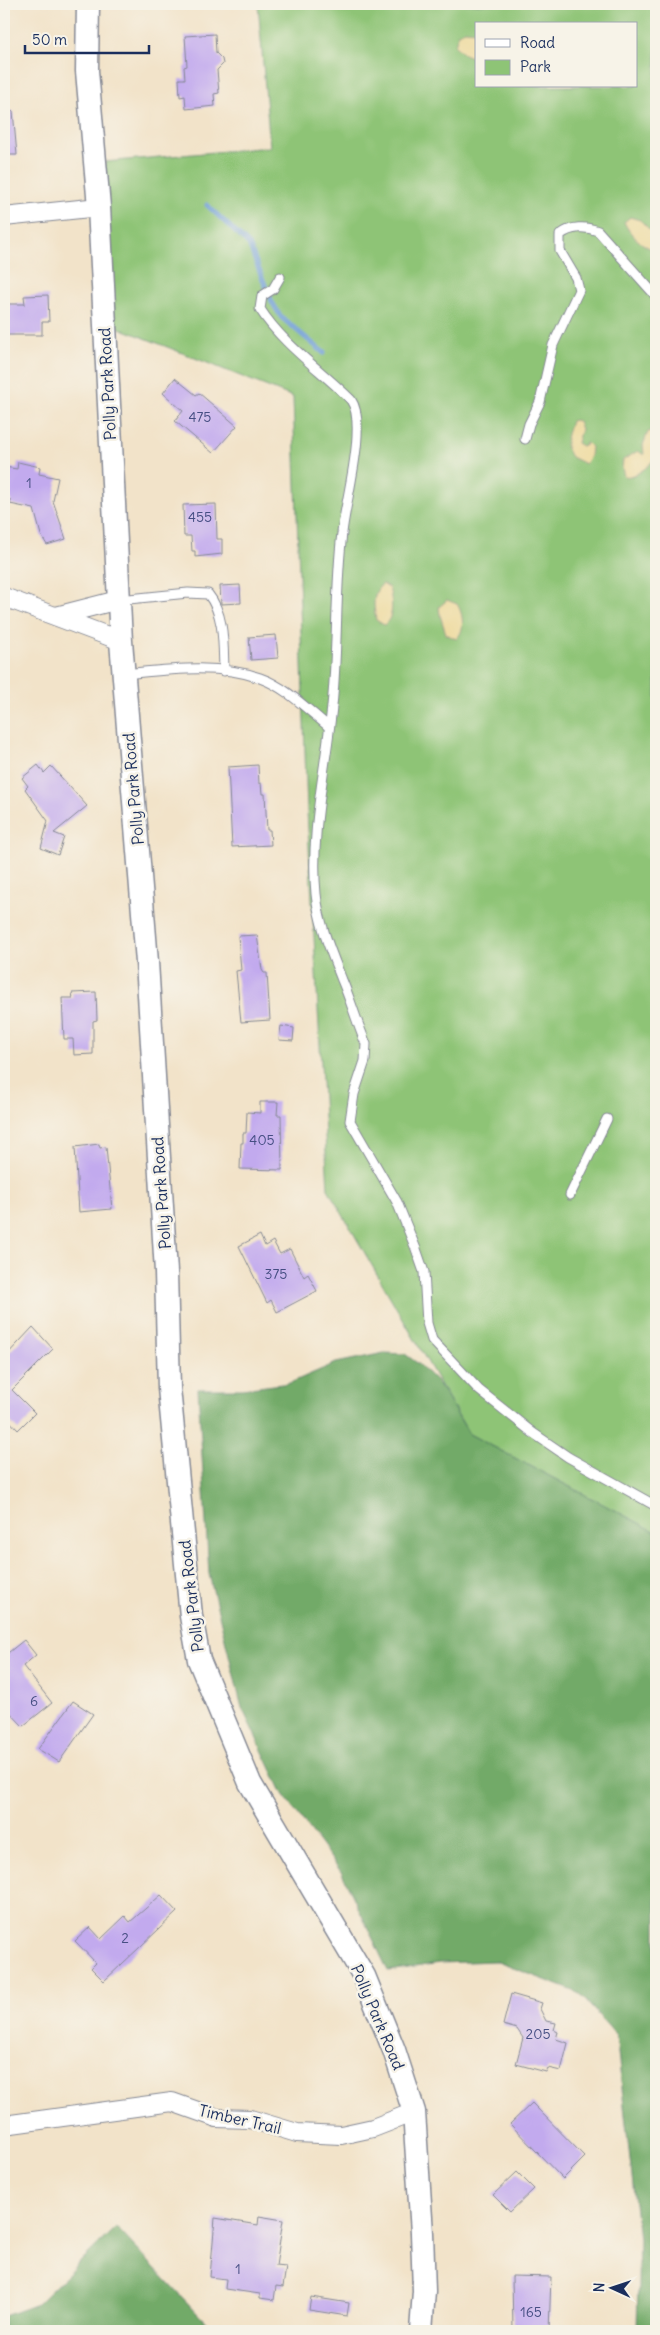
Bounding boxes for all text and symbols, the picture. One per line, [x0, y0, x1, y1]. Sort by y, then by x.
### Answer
scale bar [25, 22, 149, 54]
legend [475, 22, 638, 88]
text: 50 m [32, 30, 67, 49]
text: Road [520, 33, 555, 52]
text: Park [520, 57, 551, 76]
street label: Polly Park Road [94, 327, 120, 441]
house number: 475 [189, 408, 211, 426]
house number: 1 [26, 474, 32, 492]
house number: 455 [188, 508, 212, 526]
street label: Polly Park Road [118, 732, 148, 846]
house number: 405 [249, 1131, 275, 1149]
street label: Polly Park Road [147, 1136, 175, 1250]
house number: 375 [265, 1265, 287, 1283]
street label: Polly Park Road [174, 1539, 208, 1653]
house number: 6 [30, 1692, 38, 1710]
house number: 2 [121, 1929, 129, 1947]
street label: Polly Park Road [347, 1961, 409, 2073]
house number: 205 [526, 2025, 550, 2043]
street label: Timber Trail [197, 2100, 283, 2138]
house number: 1 [235, 2260, 241, 2278]
north arrow [588, 2262, 638, 2312]
text: N [590, 2282, 608, 2293]
house number: 165 [520, 2303, 542, 2321]

